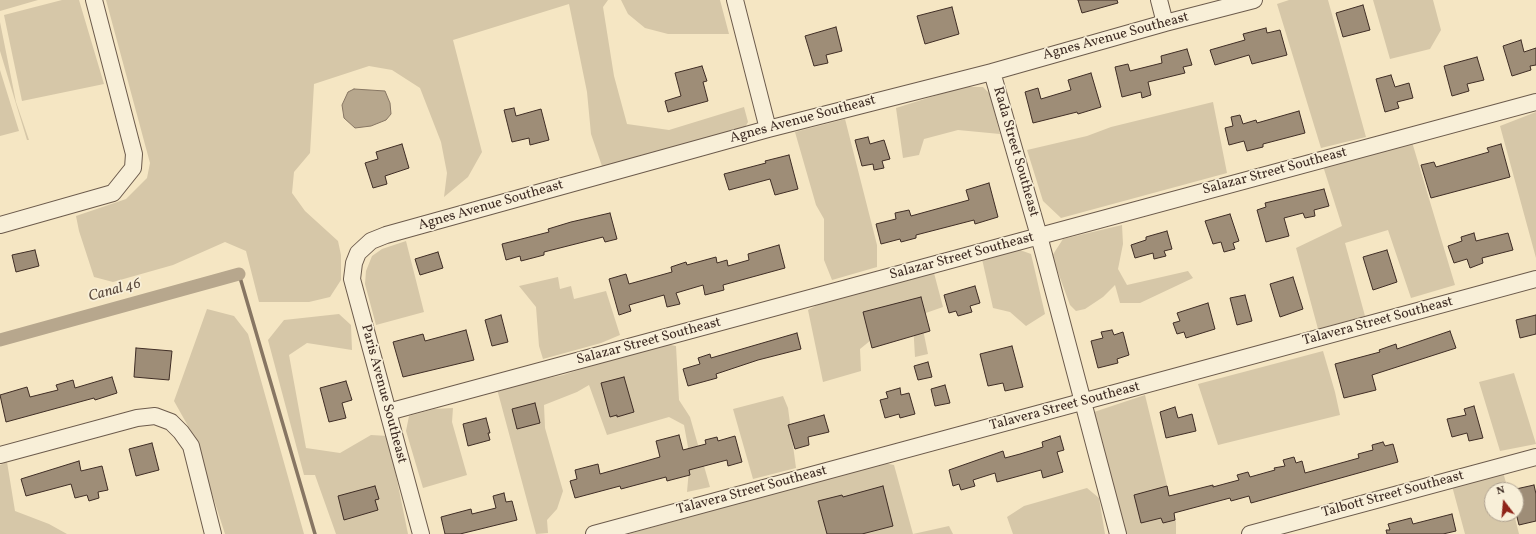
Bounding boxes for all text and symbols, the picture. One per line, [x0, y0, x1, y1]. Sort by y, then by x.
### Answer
street label: Agnes Avenue Southeast [1041, 9, 1191, 65]
street label: Rada Street Southeast [988, 85, 1042, 219]
street label: Agnes Avenue Southeast [728, 92, 878, 148]
street label: Salazar Street Southeast [1201, 145, 1349, 199]
street label: Agnes Avenue Southeast [416, 177, 566, 235]
street label: Salazar Street Southeast [888, 230, 1036, 284]
water label: Canal 46 [87, 275, 143, 307]
street label: Talavera Street Southeast [1301, 294, 1455, 350]
street label: Salazar Street Southeast [575, 315, 723, 369]
street label: Paris Avenue Southeast [356, 323, 410, 465]
street label: Talavera Street Southeast [988, 379, 1142, 435]
street label: Talavera Street Southeast [675, 463, 829, 519]
street label: Talbott Street Southeast [1320, 468, 1466, 522]
north arrow [1484, 482, 1524, 522]
text: N [1495, 483, 1507, 499]

